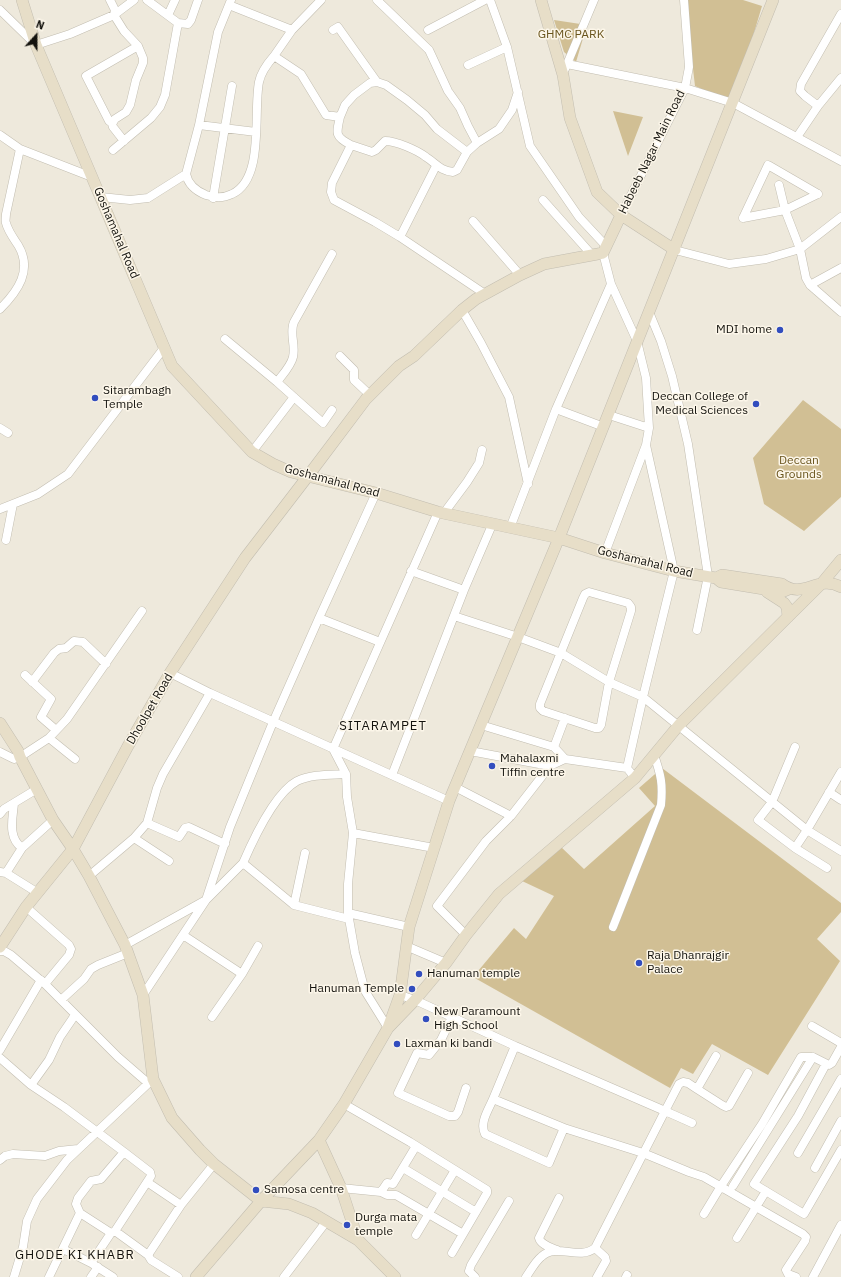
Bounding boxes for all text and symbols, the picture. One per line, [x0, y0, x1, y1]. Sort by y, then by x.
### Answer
north arrow [16, 16, 56, 56]
text: N [34, 17, 47, 33]
park label: GHMC PARK [538, 28, 604, 42]
street label: Habeeb Nagar Main Road [616, 88, 688, 216]
street label: Goshamahal Road [90, 185, 142, 281]
place label: MDI home [716, 323, 772, 337]
marker: MDI home [775, 325, 785, 335]
place label: Sitarambagh Temple [103, 384, 171, 412]
place label: Deccan College of Medical Sciences [652, 390, 748, 418]
marker: Sitarambagh Temple [90, 393, 100, 403]
marker: Deccan College of Medical Sciences [751, 399, 761, 409]
park label: Deccan Grounds [776, 454, 822, 482]
street label: Goshamahal Road [283, 461, 381, 501]
street label: Goshamahal Road [596, 543, 694, 581]
street label: Dhoolpet Road [124, 671, 176, 747]
district label: SITARAMPET [339, 718, 427, 734]
place label: Mahalaxmi Tiffin centre [500, 752, 565, 780]
marker: Mahalaxmi Tiffin centre [487, 761, 497, 771]
place label: Raja Dhanrajgir Palace [647, 949, 729, 977]
marker: Raja Dhanrajgir Palace [634, 958, 644, 968]
place label: Hanuman temple [427, 967, 520, 981]
marker: Hanuman temple [414, 969, 424, 979]
place label: Hanuman Temple [309, 982, 404, 996]
marker: Hanuman Temple [407, 984, 417, 994]
place label: New Paramount High School [434, 1005, 520, 1033]
marker: New Paramount High School [421, 1014, 431, 1024]
place label: Laxman ki bandi [405, 1037, 492, 1051]
marker: Laxman ki bandi [392, 1039, 402, 1049]
place label: Samosa centre [264, 1183, 344, 1197]
marker: Samosa centre [251, 1185, 261, 1195]
place label: Durga mata temple [355, 1211, 417, 1239]
marker: Durga mata temple [342, 1220, 352, 1230]
district label: GHODE KI KHABR [15, 1247, 135, 1263]

